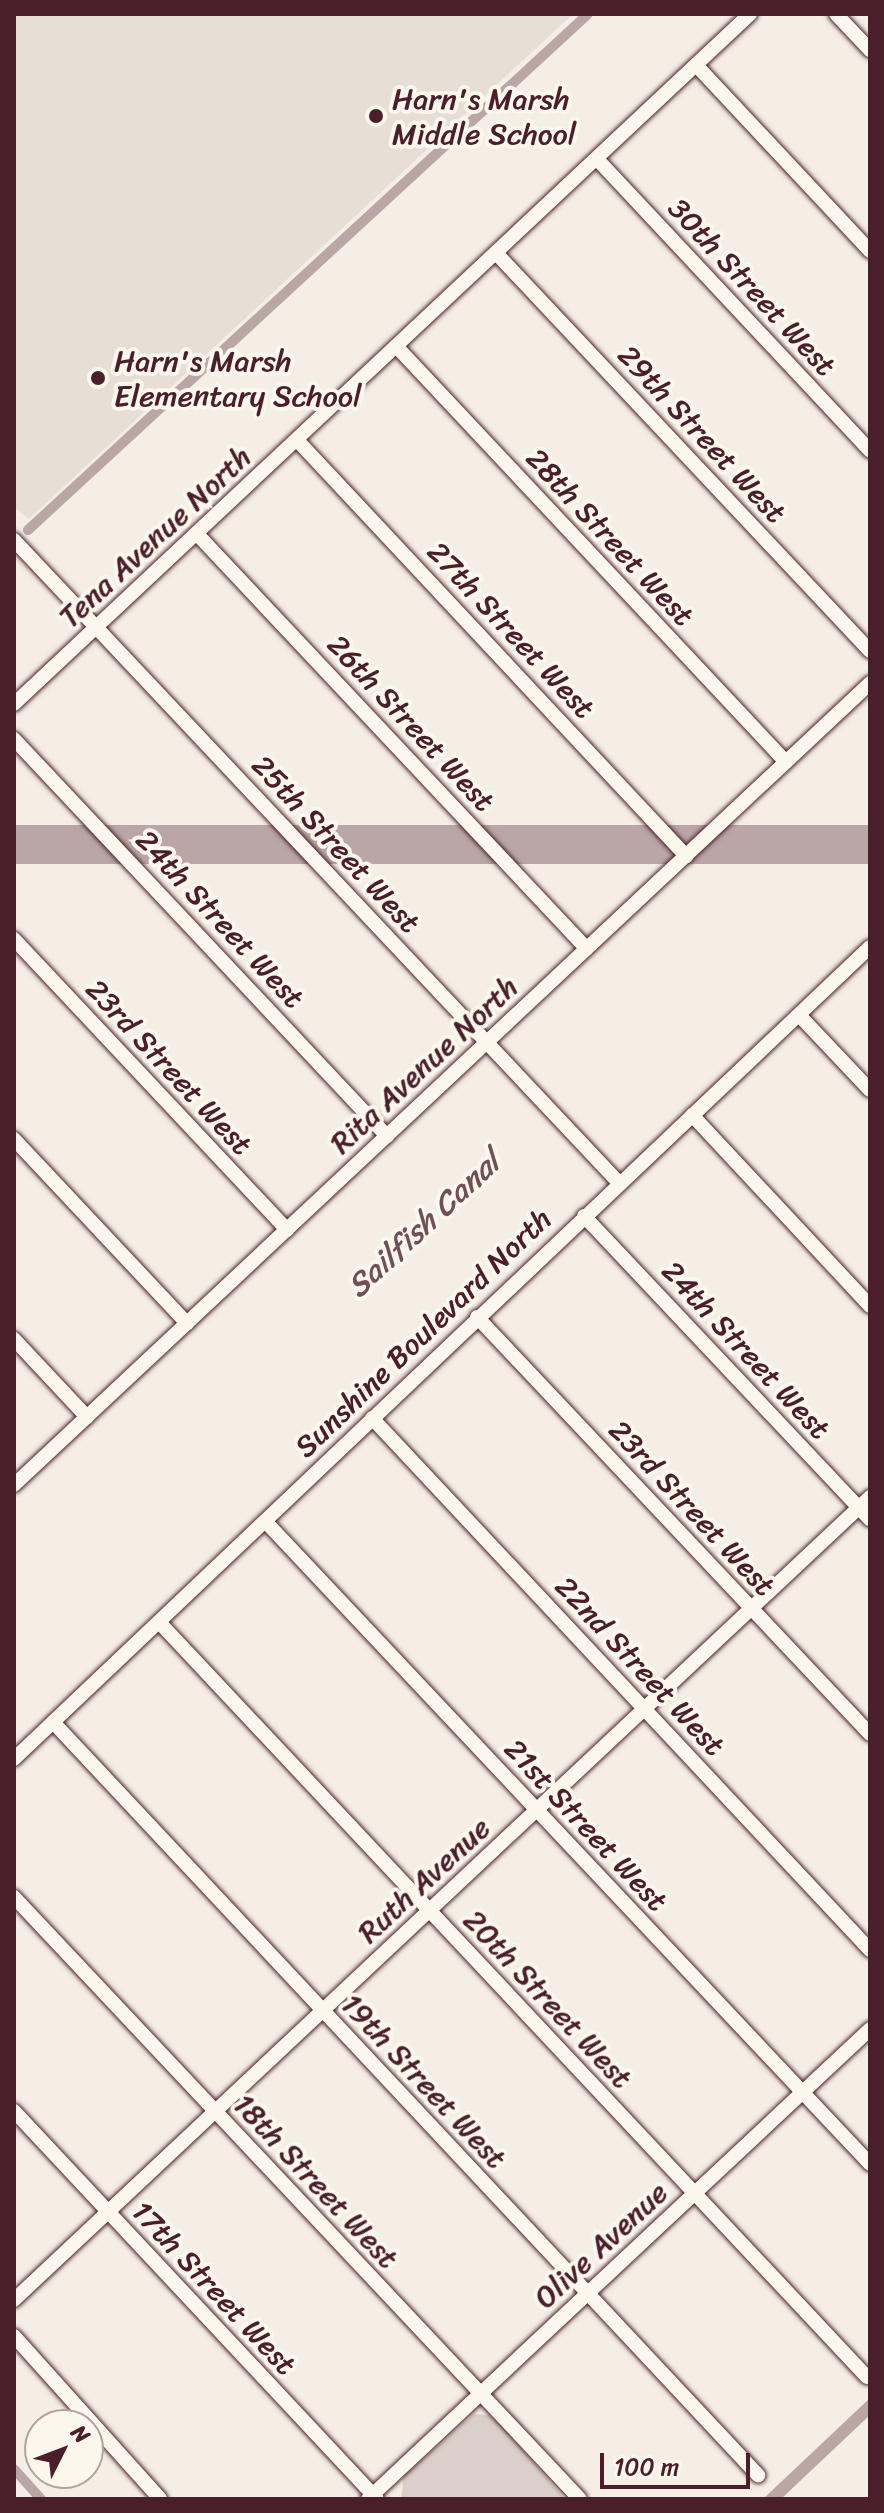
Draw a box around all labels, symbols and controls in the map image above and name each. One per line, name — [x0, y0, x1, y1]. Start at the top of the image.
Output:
place label: Harn's Marsh Middle School — [392, 81, 577, 152]
marker: Harn's Marsh Middle School — [367, 107, 385, 125]
street label: 30th Street West — [660, 190, 844, 384]
street label: 29th Street West — [609, 337, 795, 531]
place label: Harn's Marsh Elementary School — [114, 343, 362, 414]
marker: Harn's Marsh Elementary School — [89, 369, 107, 387]
street label: Tena Avenue North — [52, 439, 258, 635]
street label: 28th Street West — [518, 440, 702, 634]
street label: 27th Street West — [419, 533, 603, 727]
street label: 26th Street West — [319, 626, 503, 820]
street label: 25th Street West — [243, 747, 429, 941]
street label: 24th Street West — [127, 821, 313, 1017]
street label: Rita Avenue North — [323, 969, 525, 1161]
street label: 23rd Street West — [77, 971, 261, 1163]
water label: Sailfish Canal — [339, 1144, 509, 1306]
street label: Sunshine Boulevard North — [287, 1201, 559, 1465]
street label: 24th Street West — [653, 1252, 839, 1448]
street label: 23rd Street West — [600, 1412, 784, 1604]
street label: 22nd Street West — [547, 1568, 733, 1764]
street label: 21st Street West — [496, 1730, 676, 1920]
street label: Ruth Avenue — [351, 1810, 497, 1950]
street label: 20th Street West — [455, 1901, 641, 2097]
street label: 19th Street West — [333, 1985, 515, 2177]
street label: 18th Street West — [225, 2085, 407, 2277]
street label: Olive Avenue — [527, 2174, 675, 2316]
street label: 17th Street West — [123, 2193, 305, 2383]
north arrow — [24, 2409, 104, 2489]
text: N — [61, 2415, 100, 2453]
scale bar — [604, 2437, 754, 2487]
text: 100 m — [614, 2446, 679, 2488]

